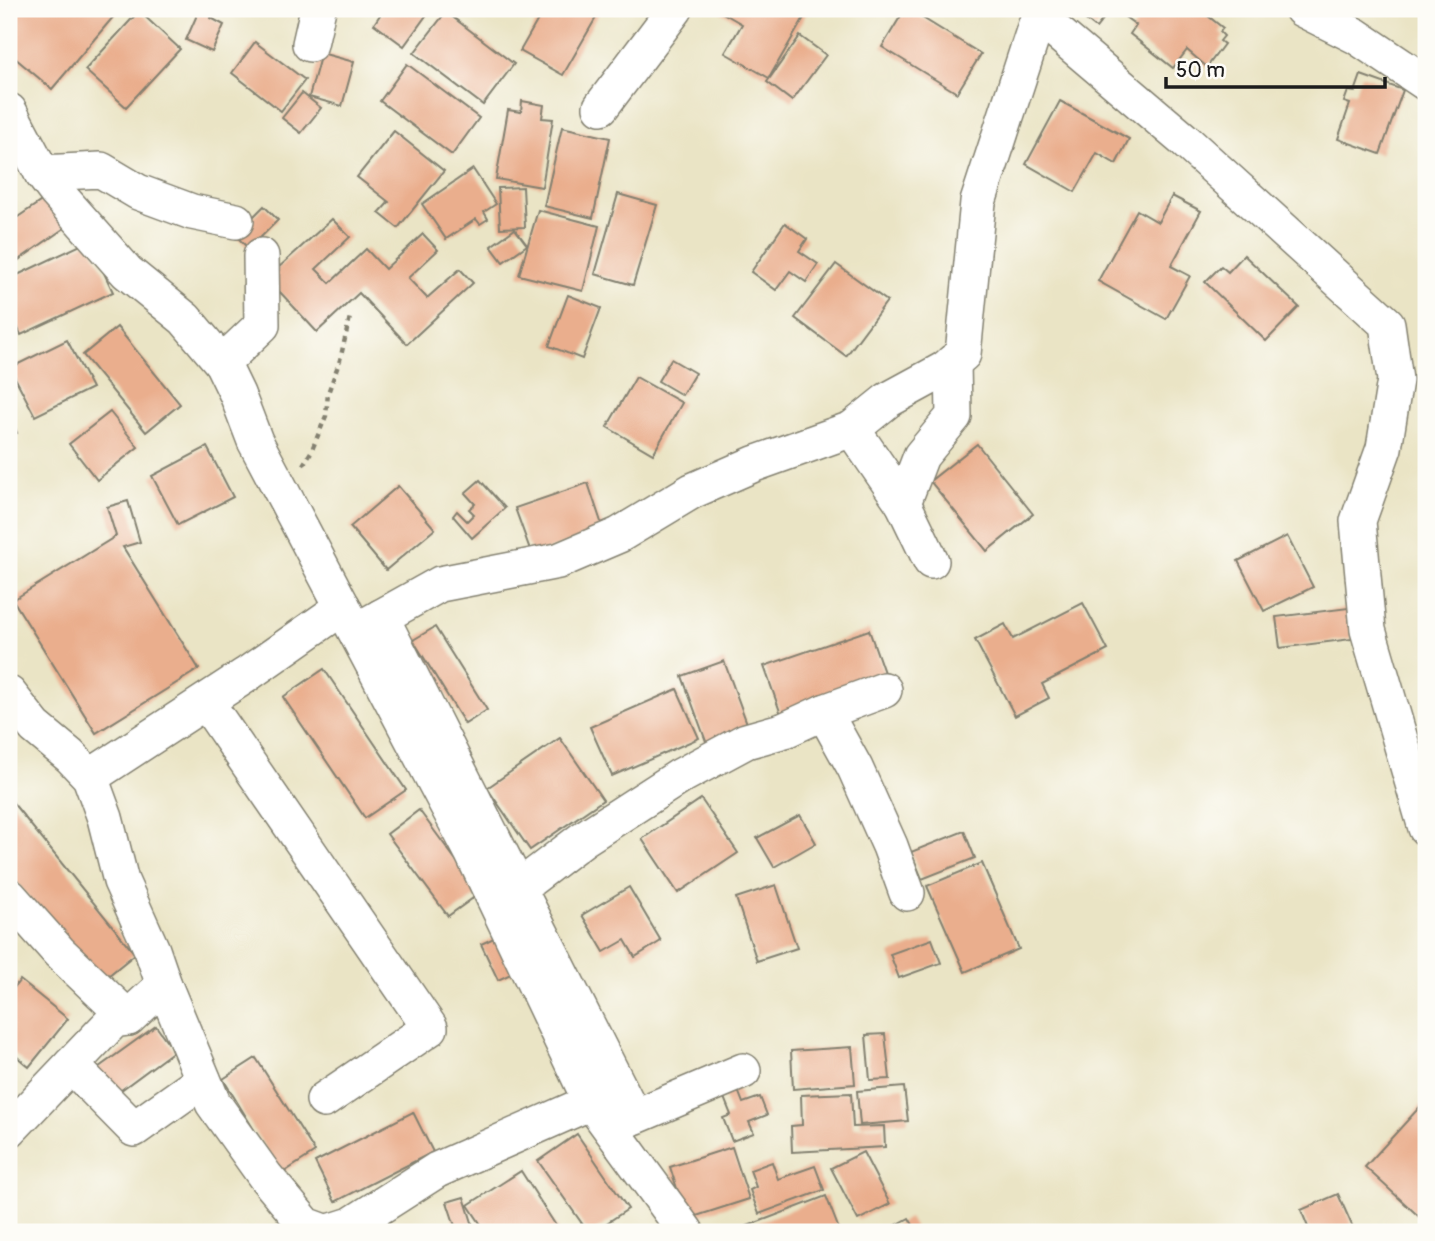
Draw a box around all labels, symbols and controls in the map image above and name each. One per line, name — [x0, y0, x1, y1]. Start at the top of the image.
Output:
scale bar — [1166, 46, 1384, 90]
text: 50 m — [1176, 57, 1225, 84]

